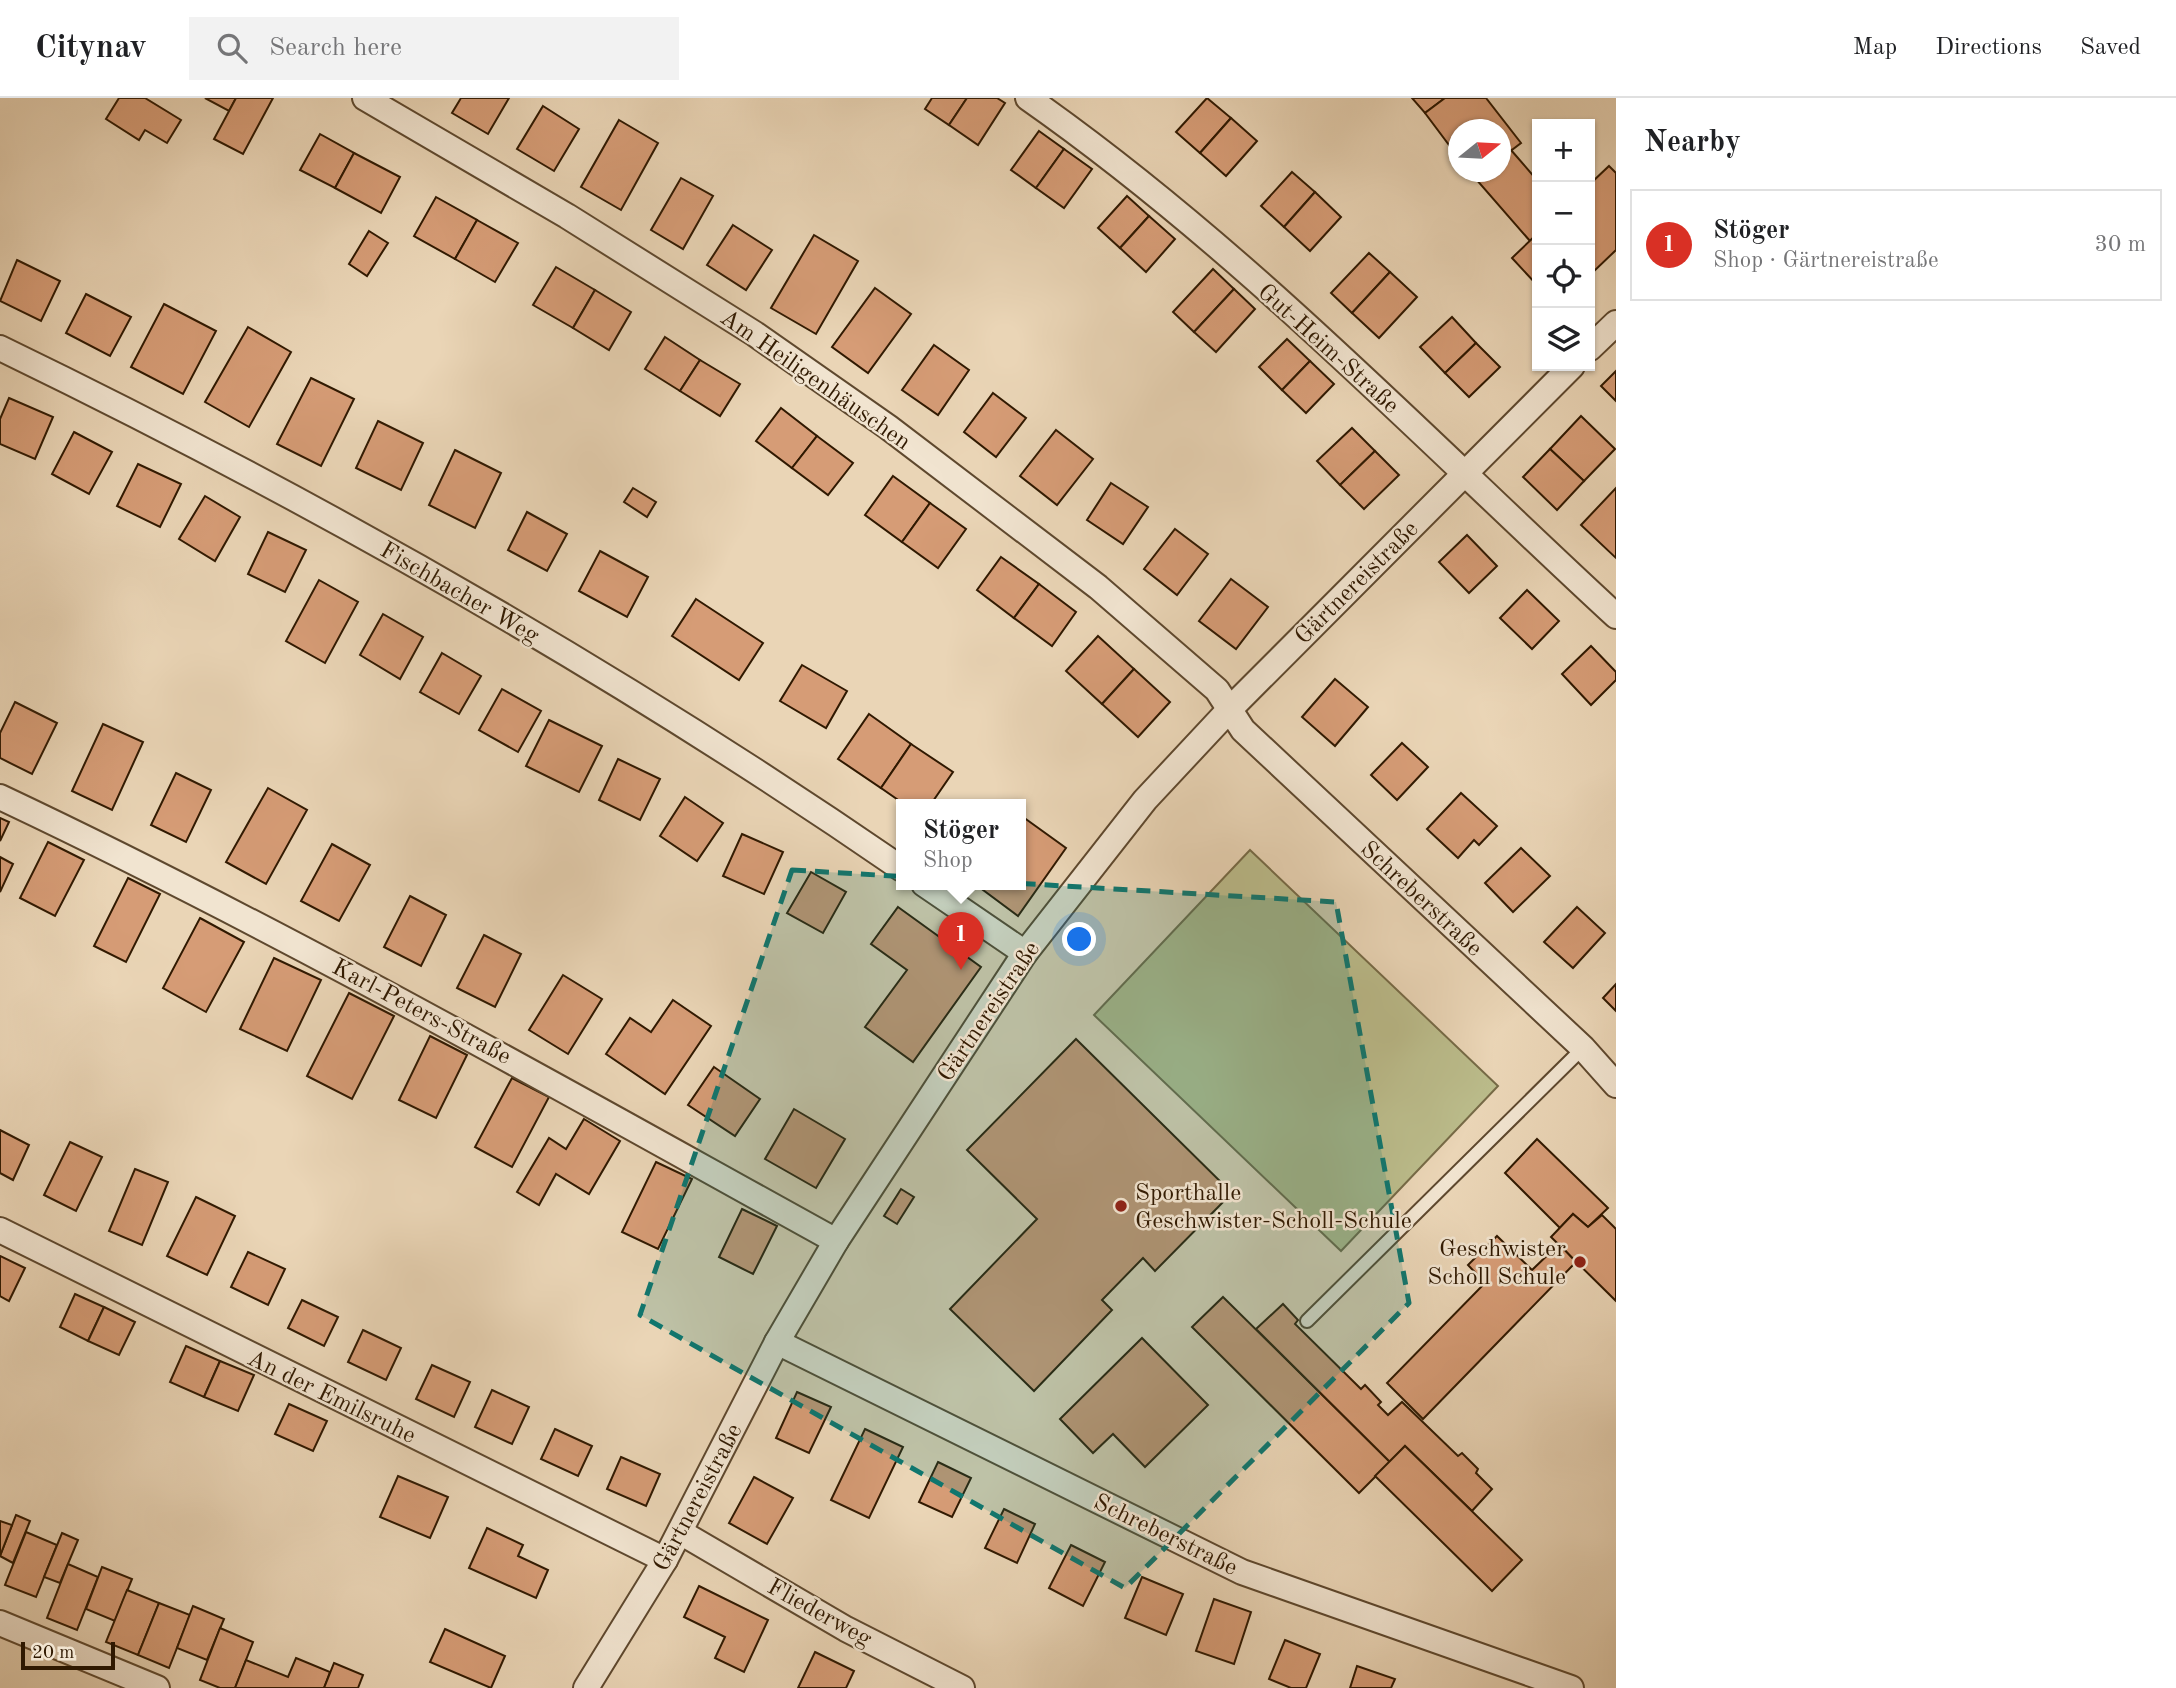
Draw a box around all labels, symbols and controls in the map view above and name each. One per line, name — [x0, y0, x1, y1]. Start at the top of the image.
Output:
search box — [189, 17, 679, 80]
icon: search — [213, 29, 251, 67]
text: Citynav — [35, 32, 147, 65]
text: Search here — [269, 35, 402, 61]
text: Map — [1853, 36, 1897, 60]
text: Directions — [1935, 36, 2042, 60]
text: Saved — [2080, 36, 2141, 60]
north arrow — [1448, 119, 1511, 182]
map controls — [1532, 119, 1595, 371]
button: + — [1532, 119, 1595, 182]
text: Nearby — [1644, 128, 1741, 158]
button: − — [1532, 182, 1595, 245]
text: Stöger — [1713, 218, 1790, 244]
text: 1 — [1662, 233, 1676, 256]
text: 30 m — [2095, 233, 2146, 256]
button: locate — [1532, 245, 1595, 308]
text: Shop · Gärtnereistraße — [1713, 249, 1939, 272]
street label: Gut-Heim-Straße — [1253, 280, 1403, 419]
street label: Am Heiligenhäuschen — [715, 306, 914, 455]
button: layers — [1532, 308, 1595, 371]
street label: Gärtnereistraße — [1291, 517, 1424, 650]
street label: Fischbacher Weg — [375, 539, 543, 649]
popup — [896, 799, 1026, 890]
text: Stöger — [923, 818, 999, 844]
street label: Schreberstraße — [1355, 837, 1486, 962]
text: Shop — [923, 849, 973, 872]
pin: 1 — [938, 912, 984, 970]
your location — [1062, 922, 1096, 956]
street label: Gärtnereistraße — [934, 938, 1045, 1086]
street label: Karl-Peters-Straße — [328, 956, 514, 1070]
place label: Sporthalle Geschwister-Scholl-Schule — [1135, 1182, 1412, 1234]
marker: Sporthalle Geschwister-Scholl-Schule — [1113, 1198, 1129, 1214]
place label: Geschwister Scholl Schule — [1427, 1238, 1566, 1290]
marker: Geschwister Scholl Schule — [1572, 1254, 1588, 1270]
street label: An der Emilsruhe — [243, 1347, 419, 1449]
street label: Gärtnereistraße — [650, 1420, 748, 1575]
street label: Schreberstraße — [1089, 1491, 1241, 1581]
street label: Fliederweg — [763, 1575, 875, 1652]
scale bar — [21, 1639, 116, 1671]
text: 20 m — [32, 1644, 74, 1663]

